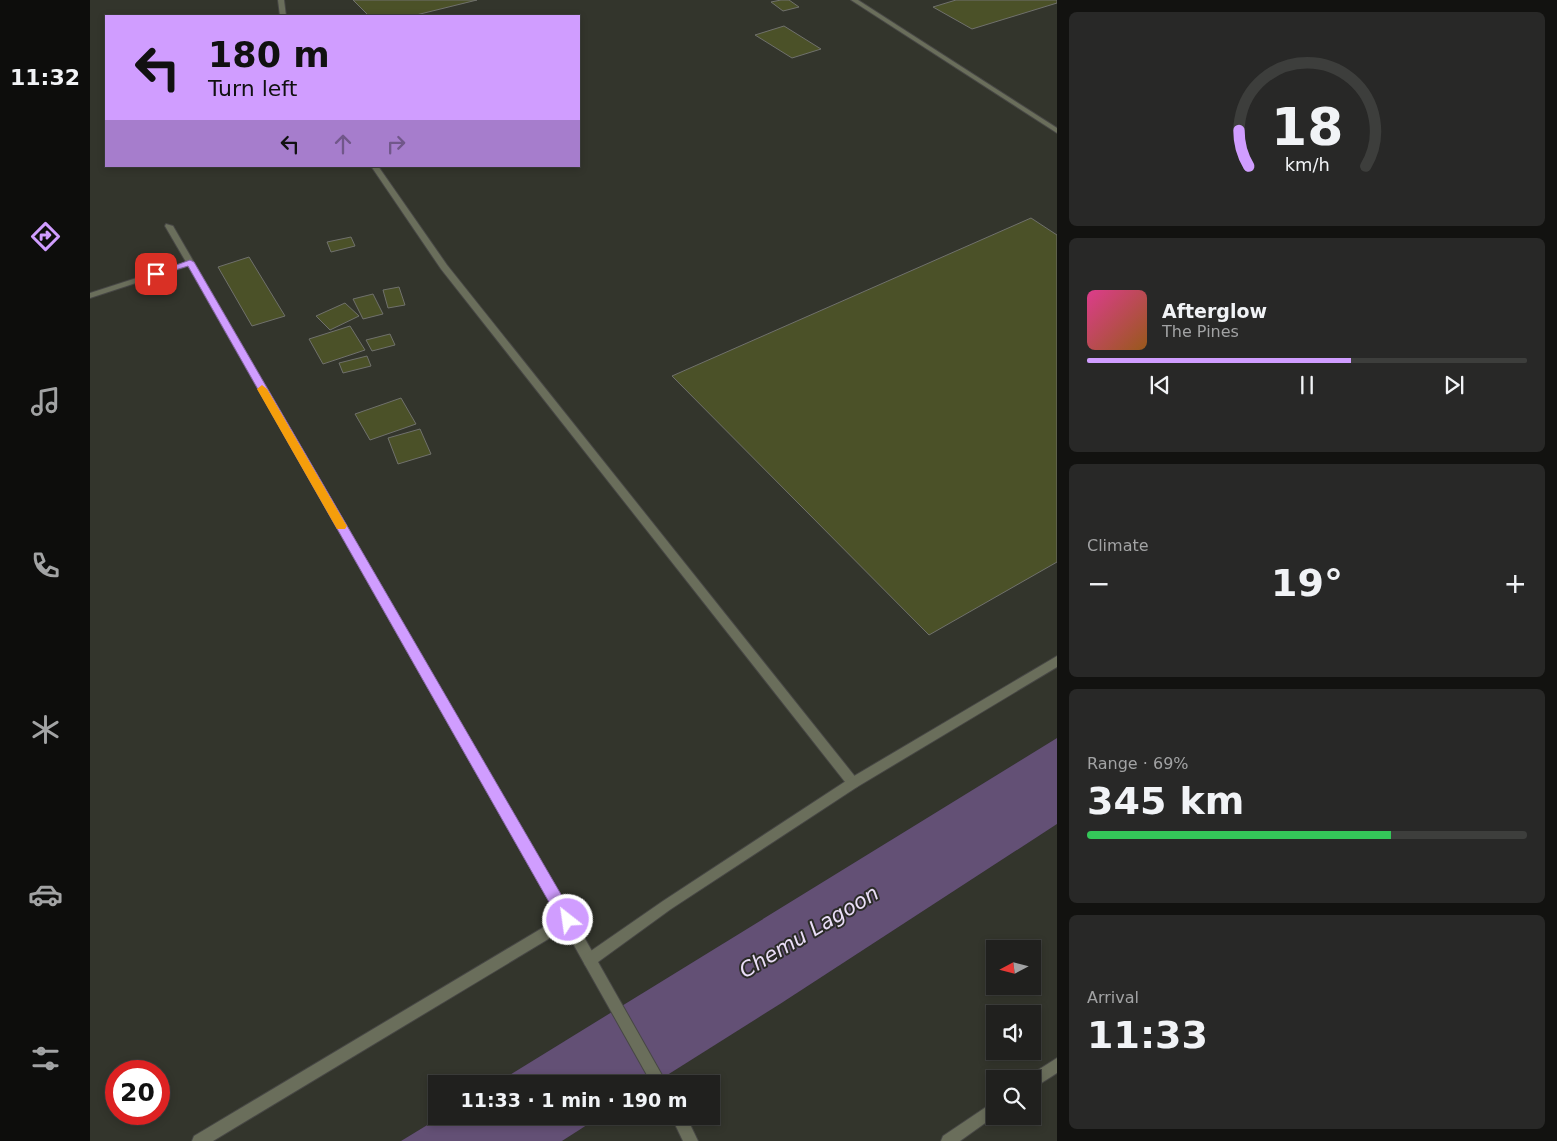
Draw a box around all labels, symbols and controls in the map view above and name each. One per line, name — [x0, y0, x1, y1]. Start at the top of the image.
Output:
icon: left — [125, 35, 190, 100]
text: 180 m — [208, 35, 330, 75]
text: 11:32 — [10, 65, 80, 90]
text: Turn left — [208, 76, 297, 101]
text: 18 — [1271, 97, 1343, 157]
icon: left — [276, 130, 304, 158]
icon: ahead — [329, 130, 357, 158]
icon: right — [382, 130, 410, 158]
text: km/h — [1284, 154, 1330, 175]
icon: directions — [28, 219, 63, 254]
pin — [135, 253, 177, 295]
icon: arrive — [142, 260, 170, 288]
text: Afterglow — [1162, 300, 1267, 322]
text: The Pines — [1162, 322, 1239, 341]
icon: previous — [1146, 371, 1174, 399]
icon: pause — [1293, 371, 1321, 399]
icon: next — [1440, 371, 1468, 399]
icon: music — [28, 384, 63, 419]
text: Climate — [1087, 536, 1149, 555]
icon: phone — [28, 548, 63, 583]
text: 19° — [1271, 561, 1343, 605]
text: − — [1087, 567, 1110, 600]
text: + — [1504, 567, 1527, 600]
icon: climate — [28, 712, 63, 747]
text: Range · 69% — [1087, 754, 1189, 773]
text: 345 km — [1087, 779, 1244, 823]
icon: car — [28, 877, 63, 912]
water label: Chemu Lagoon — [735, 881, 883, 983]
position arrow — [541, 893, 593, 945]
north arrow — [986, 940, 1041, 995]
map controls — [986, 940, 1041, 1125]
text: Arrival — [1087, 988, 1139, 1007]
button: sound — [986, 1005, 1041, 1060]
text: 11:33 — [1087, 1013, 1208, 1057]
icon: filters — [28, 1041, 63, 1076]
speed limit sign: 20 — [105, 1060, 170, 1125]
button: search — [986, 1070, 1041, 1125]
text: 11:33 · 1 min · 190 m — [460, 1089, 688, 1111]

